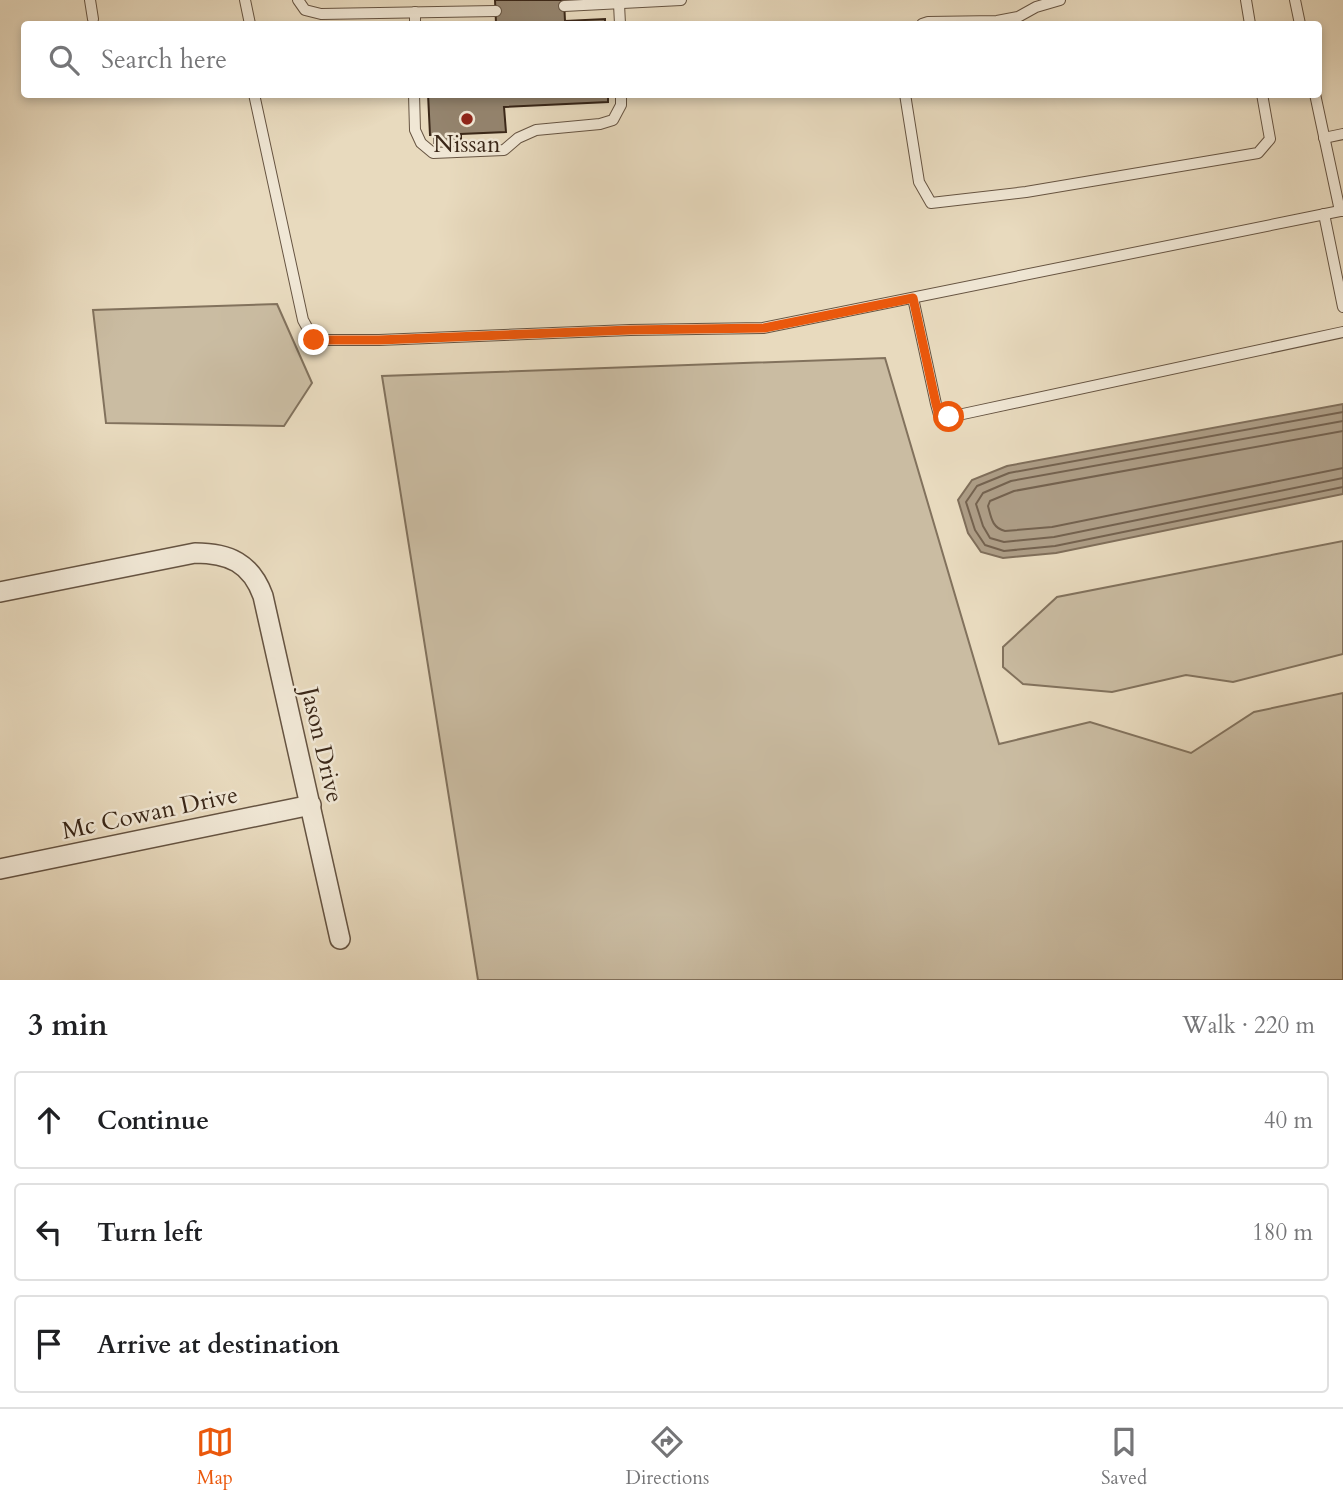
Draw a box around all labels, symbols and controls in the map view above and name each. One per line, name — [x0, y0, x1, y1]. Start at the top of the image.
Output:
search box — [21, 21, 1322, 98]
icon: search — [45, 41, 83, 79]
text: Search here — [101, 42, 227, 77]
marker: Nissan — [459, 111, 475, 127]
place label: Nissan — [433, 128, 501, 161]
route end — [298, 324, 329, 355]
route start — [933, 401, 964, 432]
street label: Jason Drive — [292, 681, 351, 806]
street label: Mc Cowan Drive — [59, 778, 241, 848]
text: 3 min — [28, 1005, 108, 1046]
text: Walk · 220 m — [1182, 1010, 1315, 1041]
icon: ahead — [30, 1101, 68, 1139]
text: Continue — [97, 1103, 209, 1138]
text: 40 m — [1264, 1105, 1313, 1136]
icon: left — [30, 1213, 68, 1251]
text: Turn left — [97, 1215, 202, 1250]
text: 180 m — [1252, 1217, 1313, 1248]
icon: arrive — [30, 1325, 68, 1363]
text: Arrive at destination — [97, 1327, 340, 1362]
tab: Map — [196, 1423, 234, 1491]
tab: Directions — [626, 1423, 709, 1491]
tab: Saved — [1101, 1423, 1147, 1491]

